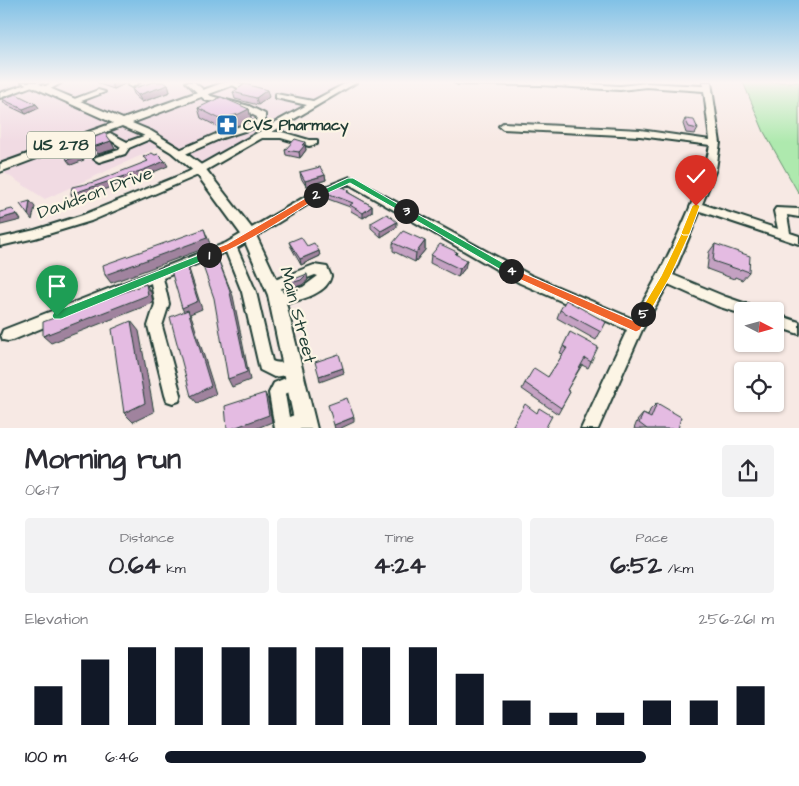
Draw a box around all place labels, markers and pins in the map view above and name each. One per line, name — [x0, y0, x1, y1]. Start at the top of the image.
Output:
pharmacy icon: CVS Pharmacy — [215, 113, 239, 137]
place label: CVS Pharmacy — [243, 115, 349, 137]
pin — [675, 155, 717, 206]
pin: 2 — [304, 182, 328, 208]
pin: 3 — [394, 198, 418, 224]
pin: 1 — [196, 242, 222, 268]
pin: 4 — [498, 258, 524, 284]
pin — [36, 265, 78, 316]
pin: 5 — [630, 302, 656, 326]

